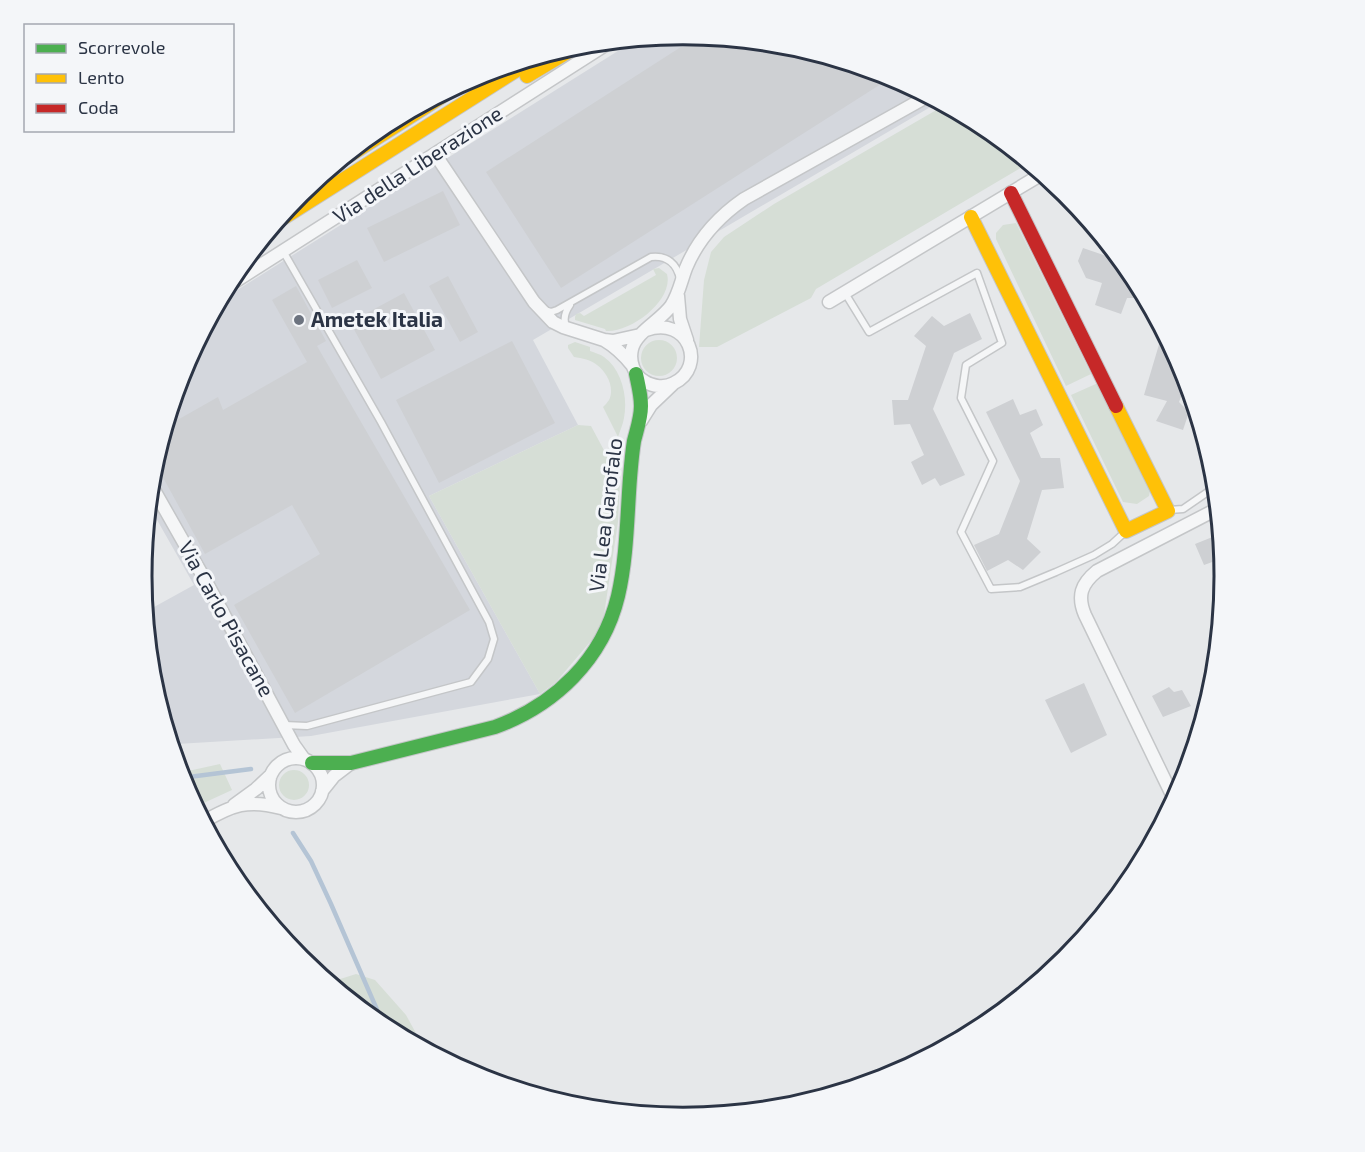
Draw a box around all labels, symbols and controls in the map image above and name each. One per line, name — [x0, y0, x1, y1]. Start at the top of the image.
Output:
legend — [24, 24, 234, 132]
text: Scorrevole — [78, 36, 165, 58]
text: Lento — [78, 66, 124, 88]
text: Coda — [78, 96, 119, 118]
street label: Via della Liberazione — [328, 100, 506, 228]
place label: Ametek Italia — [311, 306, 443, 331]
marker: Ametek Italia — [292, 313, 306, 327]
street label: Via Lea Garofalo — [583, 436, 626, 593]
street label: Via Carlo Pisacane — [174, 536, 280, 700]

